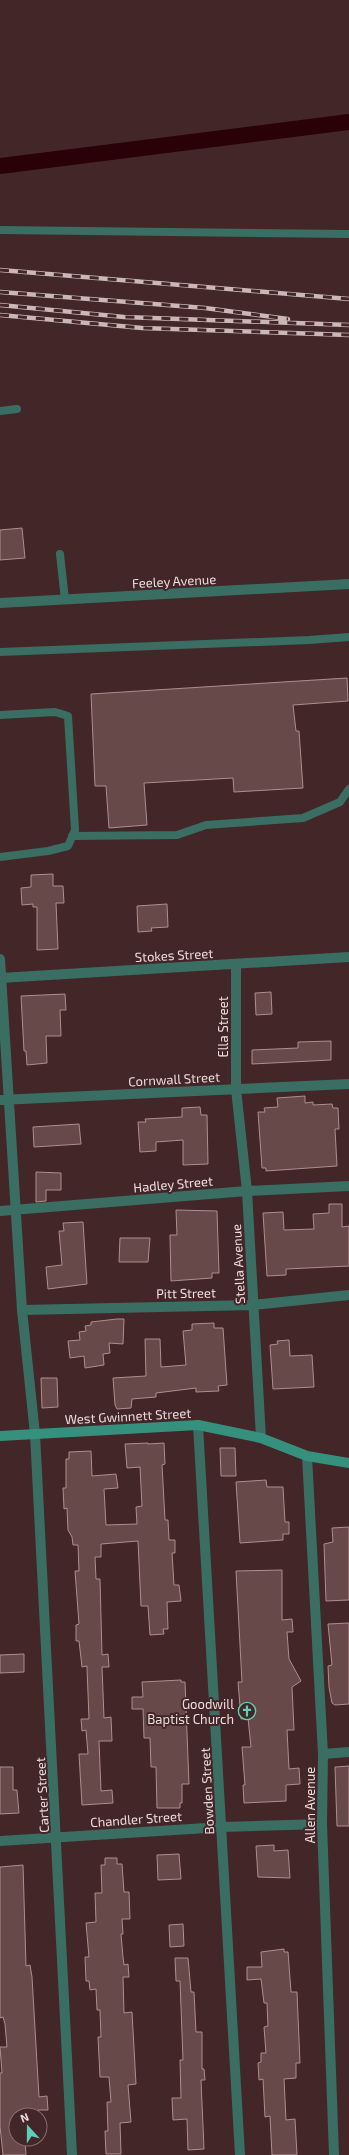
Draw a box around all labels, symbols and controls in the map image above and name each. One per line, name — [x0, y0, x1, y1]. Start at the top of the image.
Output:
street label: Feeley Avenue — [131, 571, 217, 591]
street label: Stokes Street — [134, 945, 214, 965]
street label: Ella Street — [215, 996, 231, 1058]
street label: Cornwall Street — [128, 1069, 220, 1089]
street label: Hadley Street — [133, 1173, 213, 1195]
street label: Stella Avenue — [228, 1224, 248, 1304]
street label: Pitt Street — [156, 1284, 216, 1302]
street label: West Gwinnett Street — [64, 1405, 192, 1427]
place label: Goodwill Baptist Church — [147, 1696, 234, 1727]
church icon: Goodwill Baptist Church — [237, 1701, 257, 1721]
street label: Bowden Street — [197, 1747, 217, 1835]
street label: Carter Street — [32, 1757, 52, 1833]
street label: Allen Avenue — [302, 1767, 318, 1843]
street label: Chandler Street — [90, 1808, 182, 1830]
north arrow — [8, 2107, 48, 2147]
text: N — [18, 2110, 30, 2125]

